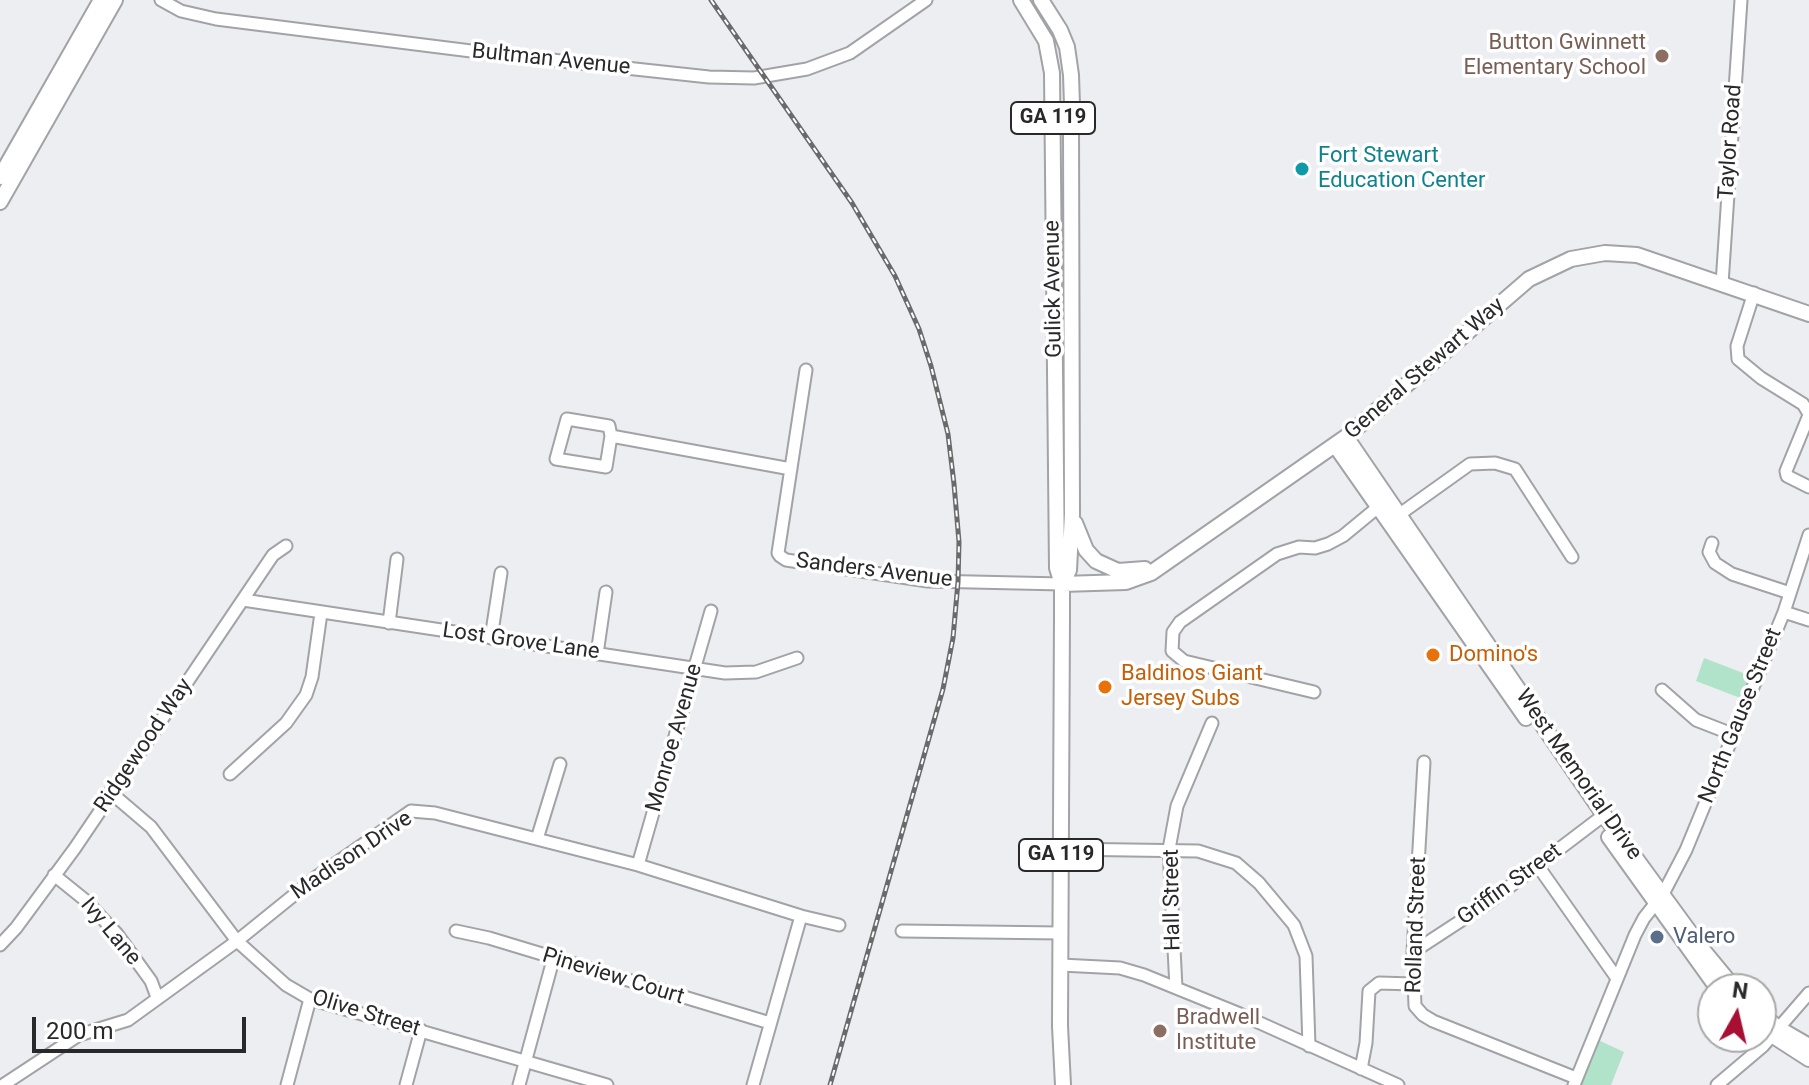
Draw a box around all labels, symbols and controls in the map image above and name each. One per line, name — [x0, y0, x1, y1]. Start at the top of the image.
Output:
place label: Button Gwinnett Elementary School — [1464, 30, 1646, 82]
street label: Bultman Avenue — [470, 39, 632, 81]
marker: Button Gwinnett Elementary School — [1653, 47, 1671, 65]
street label: Taylor Road — [1714, 84, 1748, 200]
road number: GA 119 — [1011, 102, 1095, 134]
place label: Fort Stewart Education Center — [1318, 143, 1485, 194]
marker: Fort Stewart Education Center — [1293, 160, 1311, 178]
street label: Gulick Avenue — [1040, 220, 1068, 358]
street label: General Stewart Way — [1340, 293, 1510, 445]
street label: Sanders Avenue — [794, 548, 954, 594]
street label: Lost Grove Lane — [441, 618, 601, 666]
street label: North Gause Street — [1694, 625, 1788, 807]
place label: Domino's — [1449, 642, 1538, 668]
marker: Domino's — [1424, 646, 1442, 664]
street label: Monroe Avenue — [641, 661, 709, 815]
place label: Baldinos Giant Jersey Subs — [1121, 661, 1263, 712]
street label: Ridgewood Way — [89, 674, 199, 818]
marker: Baldinos Giant Jersey Subs — [1096, 678, 1114, 696]
street label: West Memorial Drive — [1509, 684, 1647, 866]
street label: Madison Drive — [287, 806, 417, 906]
street label: Griffin Street — [1453, 838, 1567, 932]
road number: GA 119 — [1019, 839, 1103, 871]
street label: Hall Street — [1159, 849, 1187, 951]
street label: Rolland Street — [1401, 856, 1433, 994]
street label: Ivy Lane — [74, 893, 146, 971]
place label: Valero — [1673, 924, 1735, 950]
marker: Valero — [1648, 928, 1666, 946]
street label: Pineview Court — [539, 943, 687, 1011]
north arrow — [1697, 973, 1777, 1053]
text: N — [1731, 977, 1750, 1004]
street label: Olive Street — [309, 985, 423, 1043]
scale bar — [36, 1001, 250, 1051]
place label: Bradwell Institute — [1176, 1005, 1260, 1056]
text: 200 m — [46, 1017, 113, 1045]
marker: Bradwell Institute — [1151, 1022, 1169, 1040]

